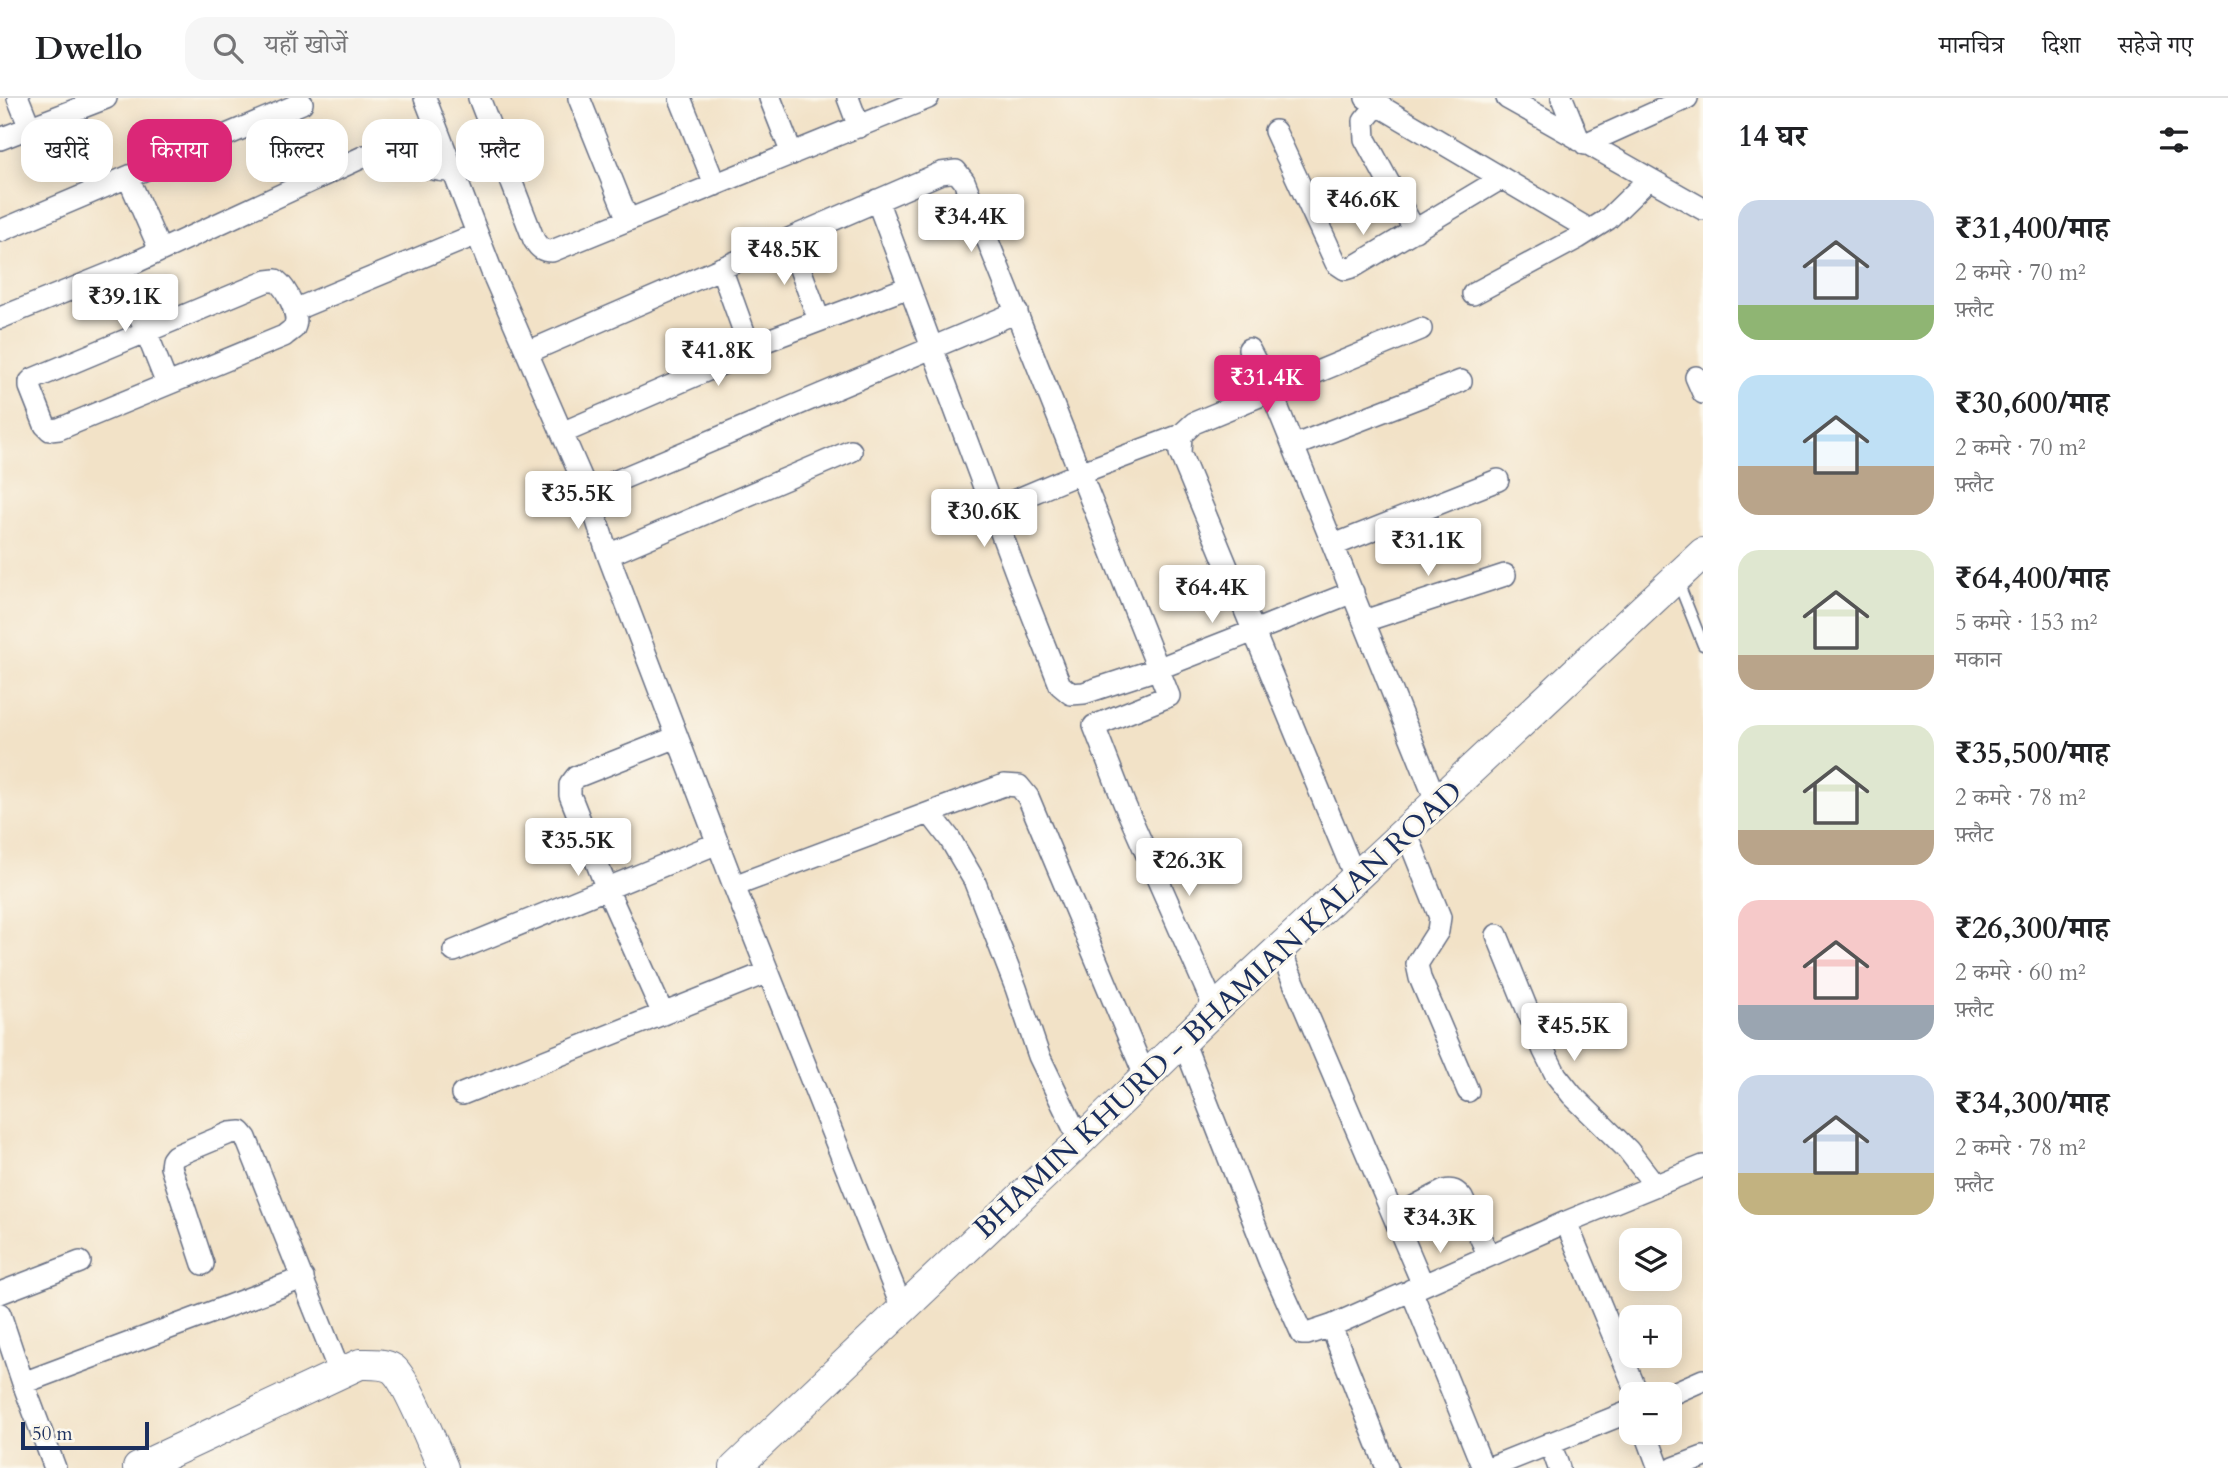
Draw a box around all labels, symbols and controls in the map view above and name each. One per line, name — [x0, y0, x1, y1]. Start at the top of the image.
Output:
search box — [185, 17, 675, 80]
text: Dwello — [35, 26, 143, 71]
text: यहाँ खोजें — [265, 27, 348, 62]
icon: search — [209, 29, 247, 67]
text: मानचित्र — [1939, 29, 2004, 62]
text: दिशा — [2042, 29, 2080, 62]
text: सहेजे गए — [2118, 29, 2193, 62]
text: 14 घर — [1738, 116, 1807, 157]
chip: खरीदें — [21, 119, 113, 182]
chip: किराया — [127, 119, 232, 182]
chip: फ़िल्टर — [246, 119, 348, 182]
chip: नया — [362, 119, 442, 182]
chip: फ़्लैट — [456, 119, 544, 182]
icon: filters — [2155, 121, 2193, 159]
pin: ₹46.6K — [1306, 178, 1420, 237]
text: ₹46.6K — [1326, 184, 1400, 215]
pin: ₹34.4K — [914, 194, 1028, 254]
text: ₹34.4K — [934, 201, 1008, 232]
text: ₹31,400/माह — [1955, 208, 2109, 249]
pin: ₹48.5K — [727, 228, 841, 287]
icon: home — [1794, 228, 1878, 312]
text: ₹48.5K — [747, 234, 821, 265]
text: 2 कमरे · 70 m² — [1955, 257, 2086, 288]
pin: ₹39.1K — [68, 274, 182, 334]
text: ₹39.1K — [88, 281, 162, 312]
text: फ़्लैट — [1955, 294, 1993, 325]
pin: ₹41.8K — [661, 328, 775, 388]
text: ₹41.8K — [681, 335, 755, 366]
pin: ₹31.4K — [1210, 356, 1324, 415]
text: ₹31.4K — [1230, 362, 1304, 393]
text: ₹30,600/माह — [1955, 383, 2109, 424]
icon: home — [1794, 403, 1878, 487]
text: 2 कमरे · 70 m² — [1955, 432, 2086, 463]
text: फ़्लैट — [1955, 469, 1993, 500]
pin: ₹35.5K — [521, 472, 635, 531]
text: ₹35.5K — [541, 478, 615, 509]
pin: ₹30.6K — [927, 490, 1041, 549]
text: ₹30.6K — [947, 496, 1021, 527]
pin: ₹31.1K — [1371, 518, 1485, 578]
text: ₹31.1K — [1391, 525, 1465, 556]
text: ₹64,400/माह — [1955, 558, 2109, 599]
pin: ₹64.4K — [1155, 566, 1269, 625]
text: ₹64.4K — [1175, 572, 1249, 603]
icon: home — [1794, 578, 1878, 662]
text: 5 कमरे · 153 m² — [1955, 607, 2098, 638]
text: मकान — [1955, 644, 2002, 675]
text: ₹35,500/माह — [1955, 733, 2109, 774]
icon: home — [1794, 753, 1878, 837]
street label: BHAMIN KHURD - BHAMIAN KALAN ROAD — [964, 772, 1472, 1248]
text: 2 कमरे · 78 m² — [1955, 782, 2086, 813]
pin: ₹35.5K — [521, 818, 635, 878]
text: फ़्लैट — [1955, 819, 1993, 850]
text: ₹35.5K — [541, 825, 615, 856]
pin: ₹26.3K — [1132, 838, 1246, 898]
text: ₹26.3K — [1152, 845, 1226, 876]
text: ₹26,300/माह — [1955, 908, 2109, 949]
icon: home — [1794, 928, 1878, 1012]
text: 2 कमरे · 60 m² — [1955, 957, 2086, 988]
text: फ़्लैट — [1955, 994, 1993, 1025]
pin: ₹45.5K — [1517, 1004, 1631, 1063]
text: ₹45.5K — [1537, 1010, 1611, 1041]
text: ₹34,300/माह — [1955, 1083, 2109, 1124]
icon: home — [1794, 1103, 1878, 1187]
text: 2 कमरे · 78 m² — [1955, 1132, 2086, 1163]
text: फ़्लैट — [1955, 1169, 1993, 1200]
pin: ₹34.3K — [1383, 1196, 1497, 1255]
text: ₹34.3K — [1403, 1202, 1477, 1233]
map controls — [1619, 1228, 1682, 1445]
button: layers — [1619, 1228, 1682, 1291]
button: + — [1619, 1305, 1682, 1368]
button: − — [1619, 1382, 1682, 1445]
scale bar — [21, 1419, 149, 1451]
text: 50 m — [32, 1421, 73, 1447]

